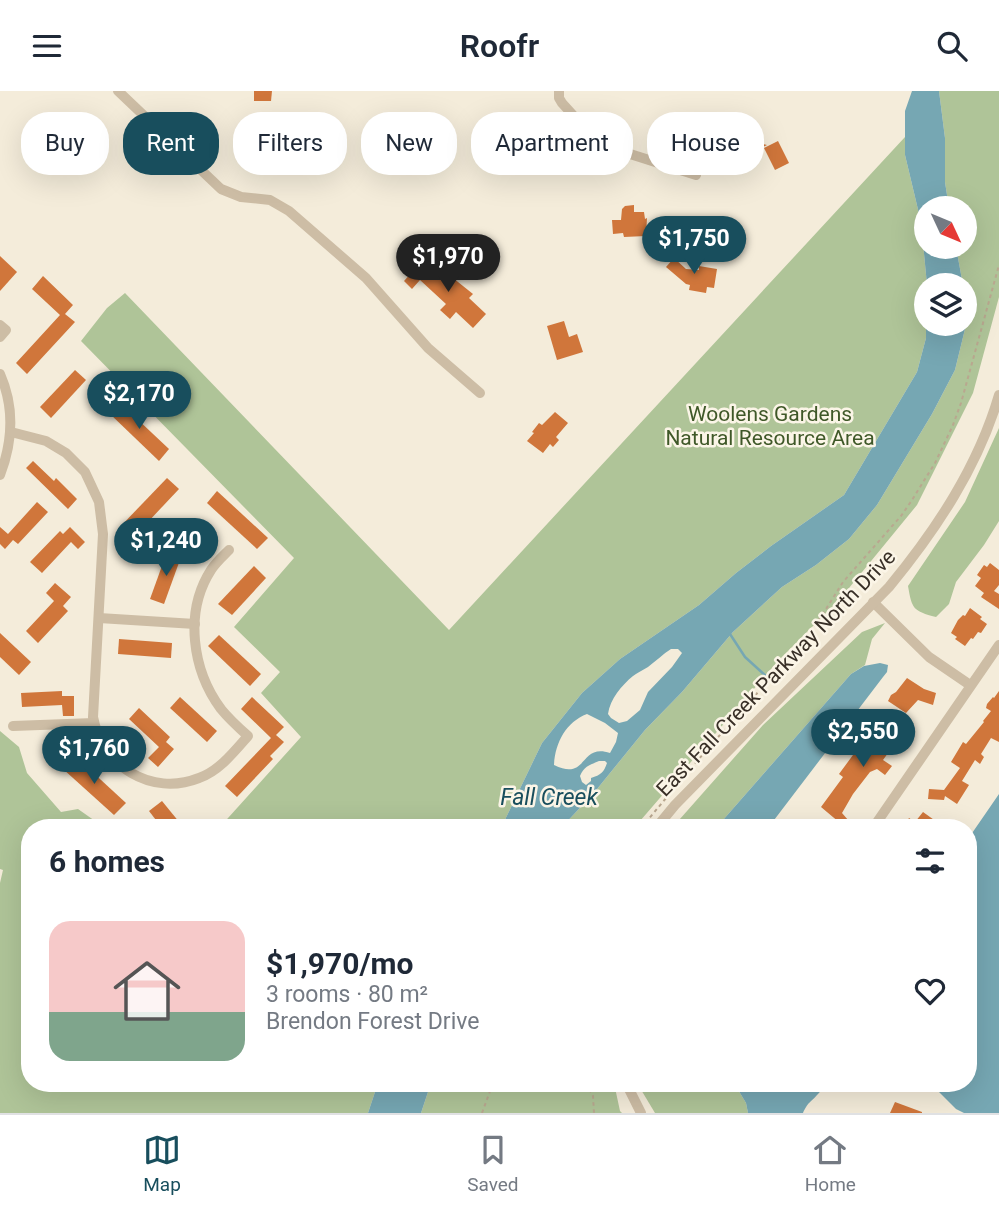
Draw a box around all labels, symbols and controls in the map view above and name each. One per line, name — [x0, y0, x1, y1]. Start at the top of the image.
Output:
icon: menu — [28, 27, 66, 65]
text: Roofr — [460, 27, 539, 65]
icon: search — [933, 27, 971, 65]
chip: Buy — [21, 112, 109, 175]
chip: Rent — [123, 112, 219, 175]
chip: Filters — [233, 112, 347, 175]
chip: New — [361, 112, 457, 175]
chip: Apartment — [471, 112, 633, 175]
chip: House — [647, 112, 764, 175]
north arrow — [914, 196, 976, 259]
map controls — [914, 196, 977, 336]
pin: $1,750 — [637, 216, 751, 276]
text: $1,750 — [658, 225, 730, 252]
pin: $1,970 — [391, 235, 505, 294]
text: $1,970 — [412, 243, 484, 270]
button: layers — [914, 273, 977, 336]
pin: $2,170 — [82, 371, 196, 431]
text: $2,170 — [103, 380, 175, 407]
park label: Woolens Gardens Natural Resource Area — [665, 402, 875, 450]
pin: $1,240 — [109, 519, 223, 578]
text: $1,240 — [130, 527, 202, 554]
street label: East Fall Creek Parkway North Drive — [652, 545, 900, 801]
pin: $2,550 — [806, 709, 920, 769]
text: $2,550 — [827, 718, 899, 745]
pin: $1,760 — [37, 727, 151, 786]
text: $1,760 — [58, 735, 130, 762]
water label: Fall Creek — [500, 784, 598, 811]
icon: filters — [911, 842, 949, 880]
text: 6 homes — [49, 844, 165, 879]
text: $1,970/mo — [266, 946, 414, 981]
icon: home — [105, 949, 189, 1033]
icon: heart — [911, 972, 949, 1010]
text: 3 rooms · 80 m² — [266, 981, 428, 1008]
text: Brendon Forest Drive — [266, 1008, 479, 1035]
tab: Map — [143, 1131, 181, 1196]
tab: Saved — [467, 1131, 519, 1196]
tab: Home — [805, 1131, 856, 1196]

